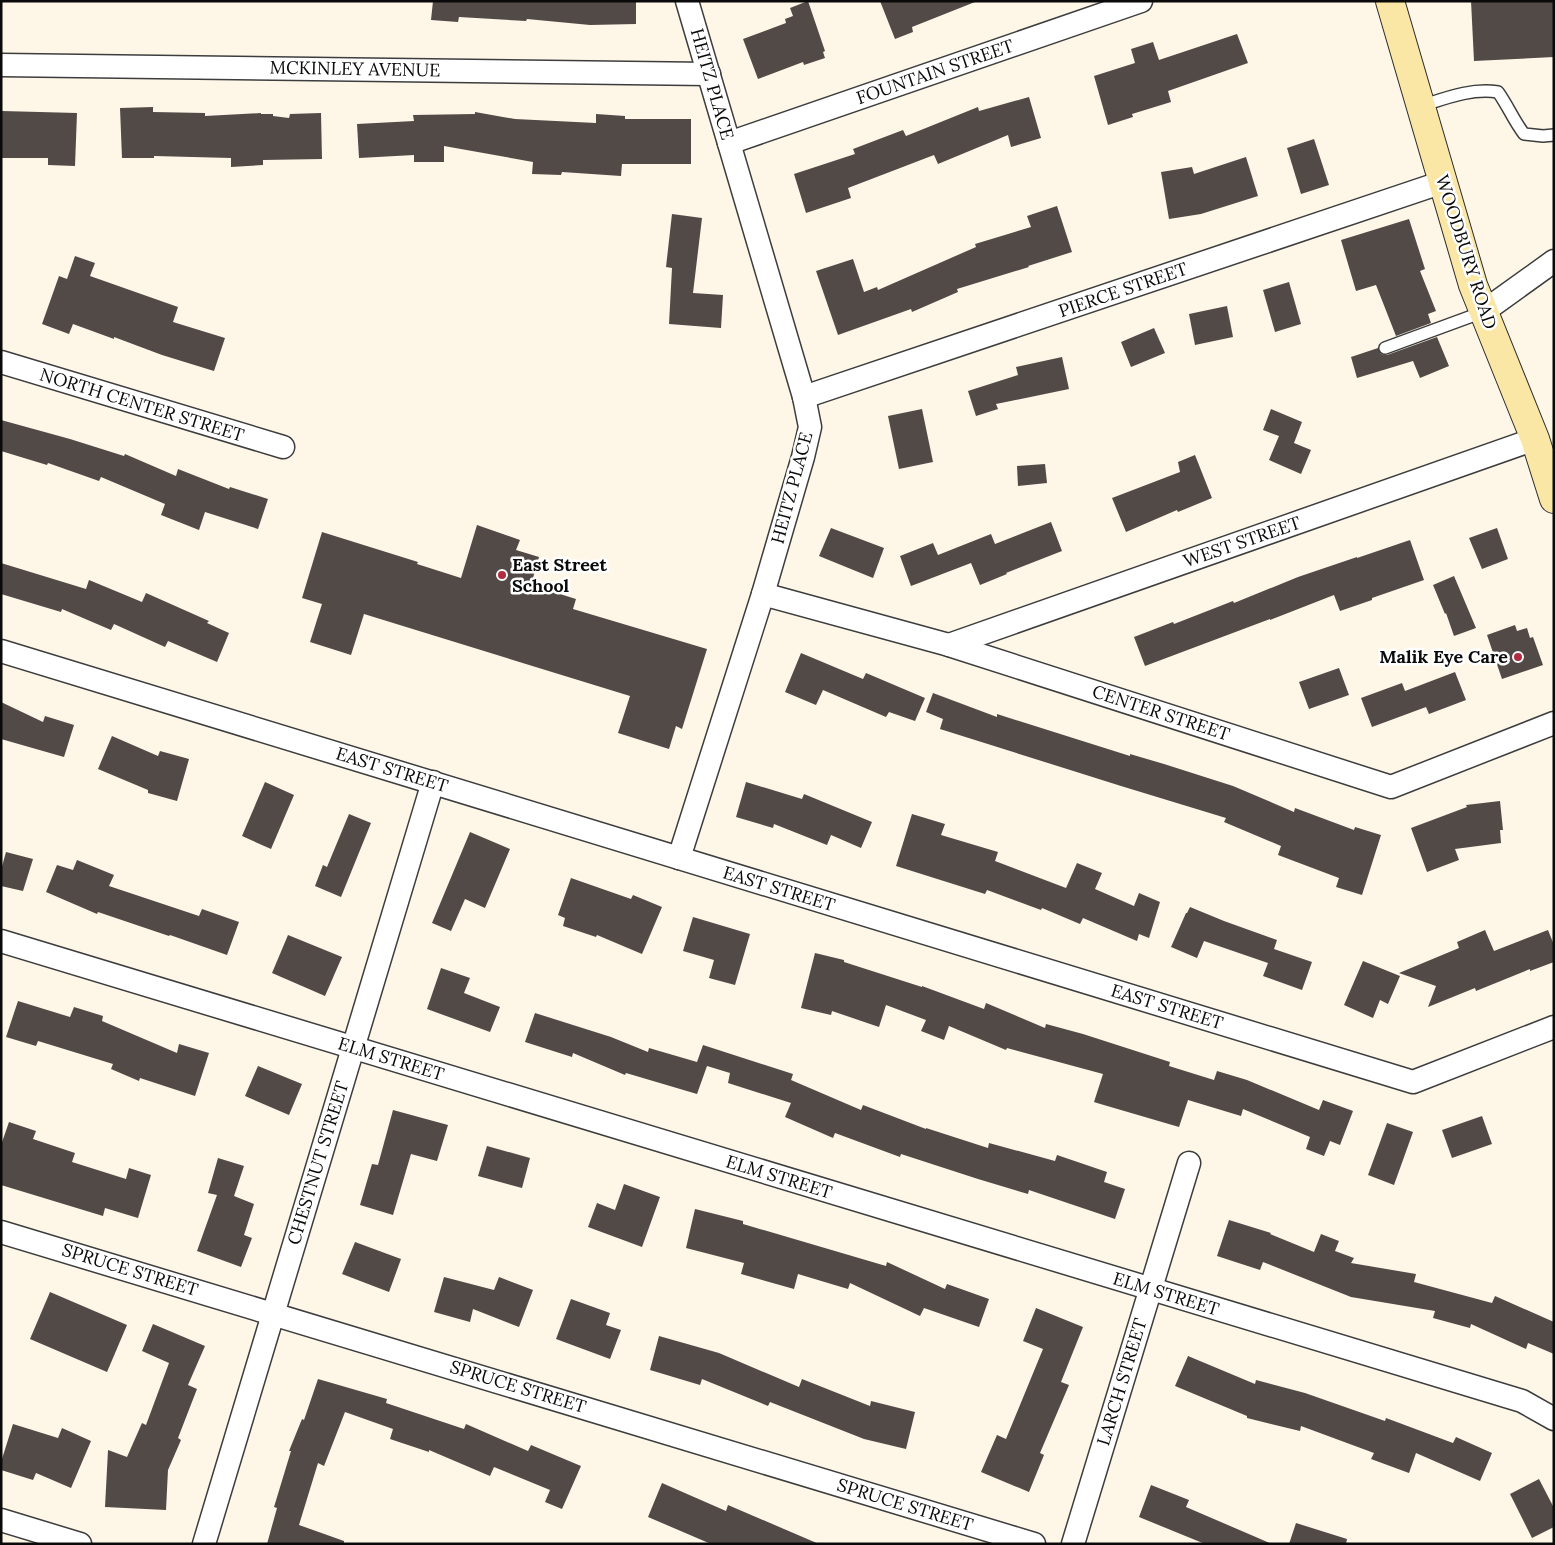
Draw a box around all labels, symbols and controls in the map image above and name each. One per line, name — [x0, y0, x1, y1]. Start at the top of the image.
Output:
street label: HEITZ PLACE — [686, 25, 739, 142]
street label: FOUNTAIN STREET — [853, 34, 1017, 109]
street label: MCKINLEY AVENUE — [269, 56, 441, 81]
street label: WOODBURY ROAD — [1431, 172, 1502, 332]
street label: PIERCE STREET — [1055, 257, 1191, 322]
street label: NORTH CENTER STREET — [37, 362, 248, 447]
street label: HEITZ PLACE — [766, 429, 818, 546]
street label: WEST STREET — [1180, 511, 1304, 572]
place label: East Street School — [512, 553, 607, 597]
marker: East Street School — [496, 569, 508, 581]
place label: Malik Eye Care — [1379, 645, 1508, 668]
marker: Malik Eye Care — [1512, 651, 1524, 663]
street label: CENTER STREET — [1090, 679, 1233, 746]
street label: EAST STREET — [333, 742, 451, 798]
street label: EAST STREET — [720, 861, 838, 917]
street label: EAST STREET — [1108, 979, 1226, 1035]
street label: ELM STREET — [335, 1031, 447, 1086]
street label: CHESTNUT STREET — [282, 1078, 354, 1248]
street label: ELM STREET — [723, 1149, 835, 1204]
street label: SPRUCE STREET — [59, 1238, 201, 1301]
street label: ELM STREET — [1110, 1266, 1222, 1321]
street label: LARCH STREET — [1091, 1315, 1152, 1448]
street label: SPRUCE STREET — [447, 1355, 589, 1418]
street label: SPRUCE STREET — [834, 1473, 976, 1536]

